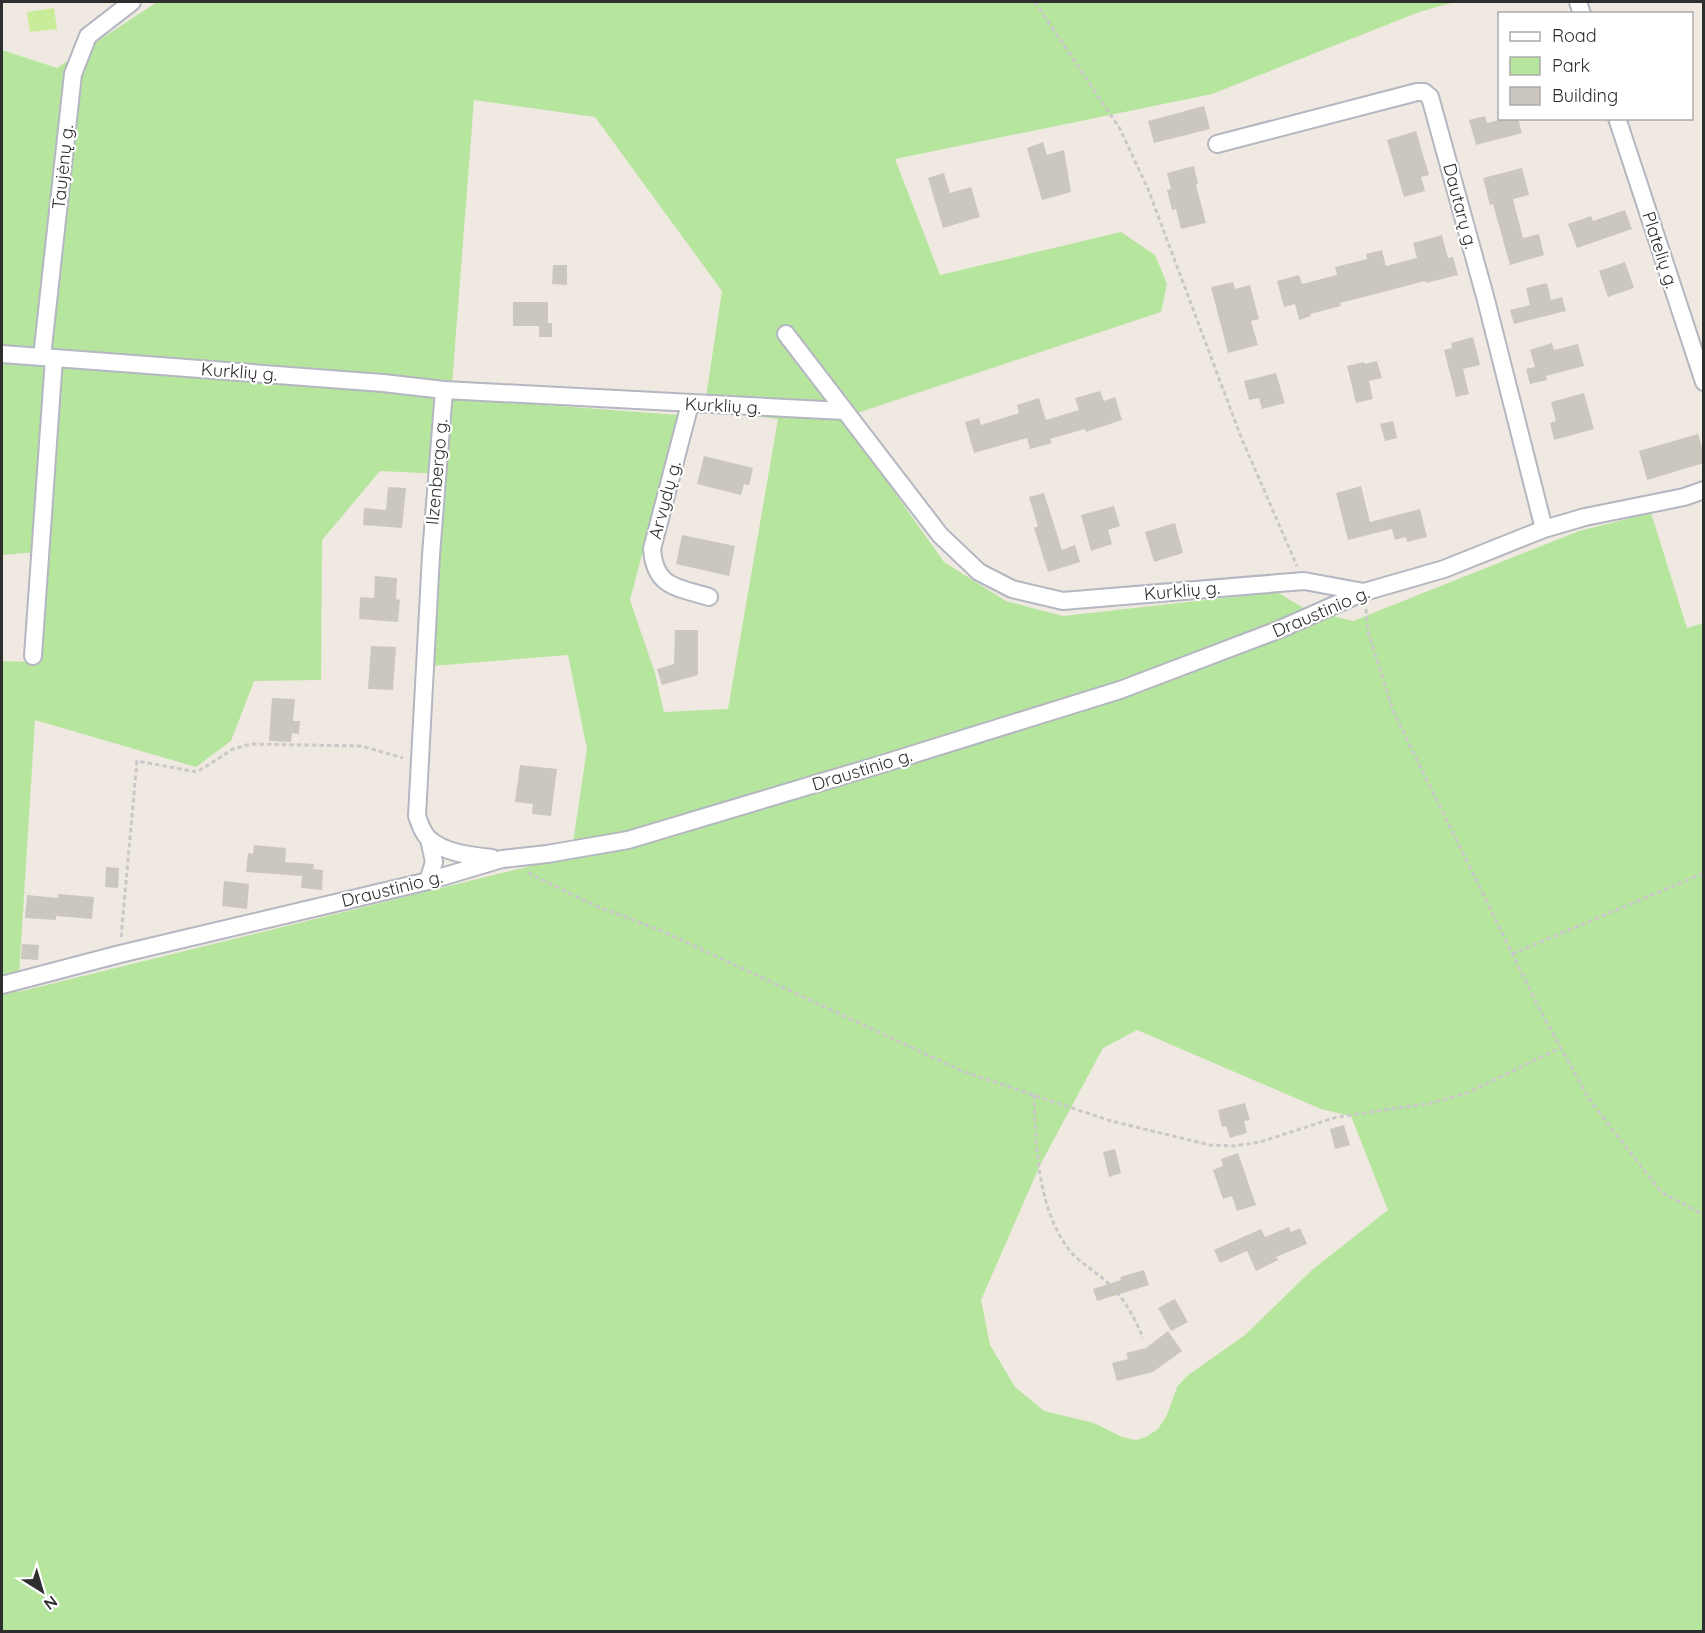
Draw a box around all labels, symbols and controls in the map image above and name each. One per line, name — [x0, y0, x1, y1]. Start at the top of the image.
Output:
legend — [1498, 12, 1693, 120]
text: Road — [1552, 24, 1597, 47]
text: Park — [1552, 54, 1590, 77]
text: Building — [1552, 84, 1618, 107]
street label: Taujėnų g. — [47, 123, 78, 210]
street label: Dautarų g. — [1438, 161, 1483, 251]
street label: Platelių g. — [1637, 208, 1684, 291]
street label: Kurklių g. — [200, 357, 278, 386]
street label: Kurklių g. — [684, 392, 762, 419]
street label: Ilzenbergo g. — [420, 418, 453, 526]
street label: Arvydų g. — [643, 458, 686, 541]
street label: Kurklių g. — [1143, 576, 1221, 605]
street label: Draustinio g. — [1269, 581, 1373, 642]
street label: Draustinio g. — [809, 743, 915, 796]
street label: Draustinio g. — [339, 865, 445, 912]
north arrow — [12, 1561, 72, 1621]
text: N — [40, 1591, 62, 1615]

